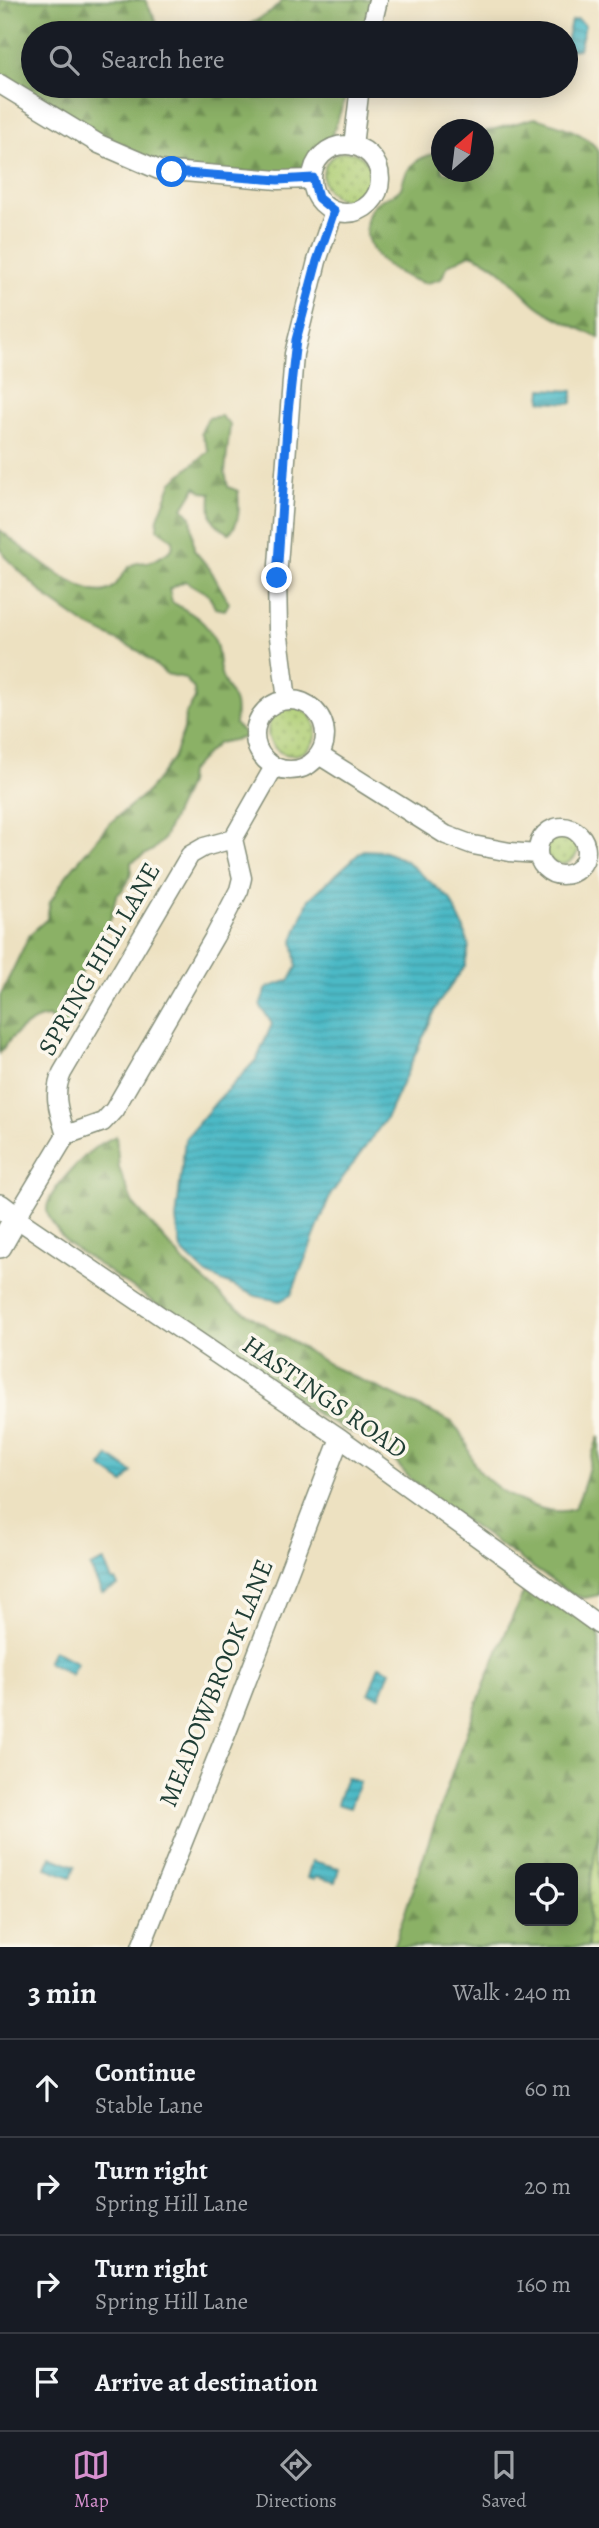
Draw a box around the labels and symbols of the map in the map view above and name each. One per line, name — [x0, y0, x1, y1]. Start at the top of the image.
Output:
north arrow — [431, 119, 494, 182]
route start — [156, 156, 187, 187]
route end — [261, 562, 292, 593]
street label: SPRING HILL LANE — [29, 856, 169, 1062]
street label: HASTINGS ROAD — [236, 1327, 414, 1467]
street label: MEADOWBROOK LANE — [150, 1554, 282, 1812]

